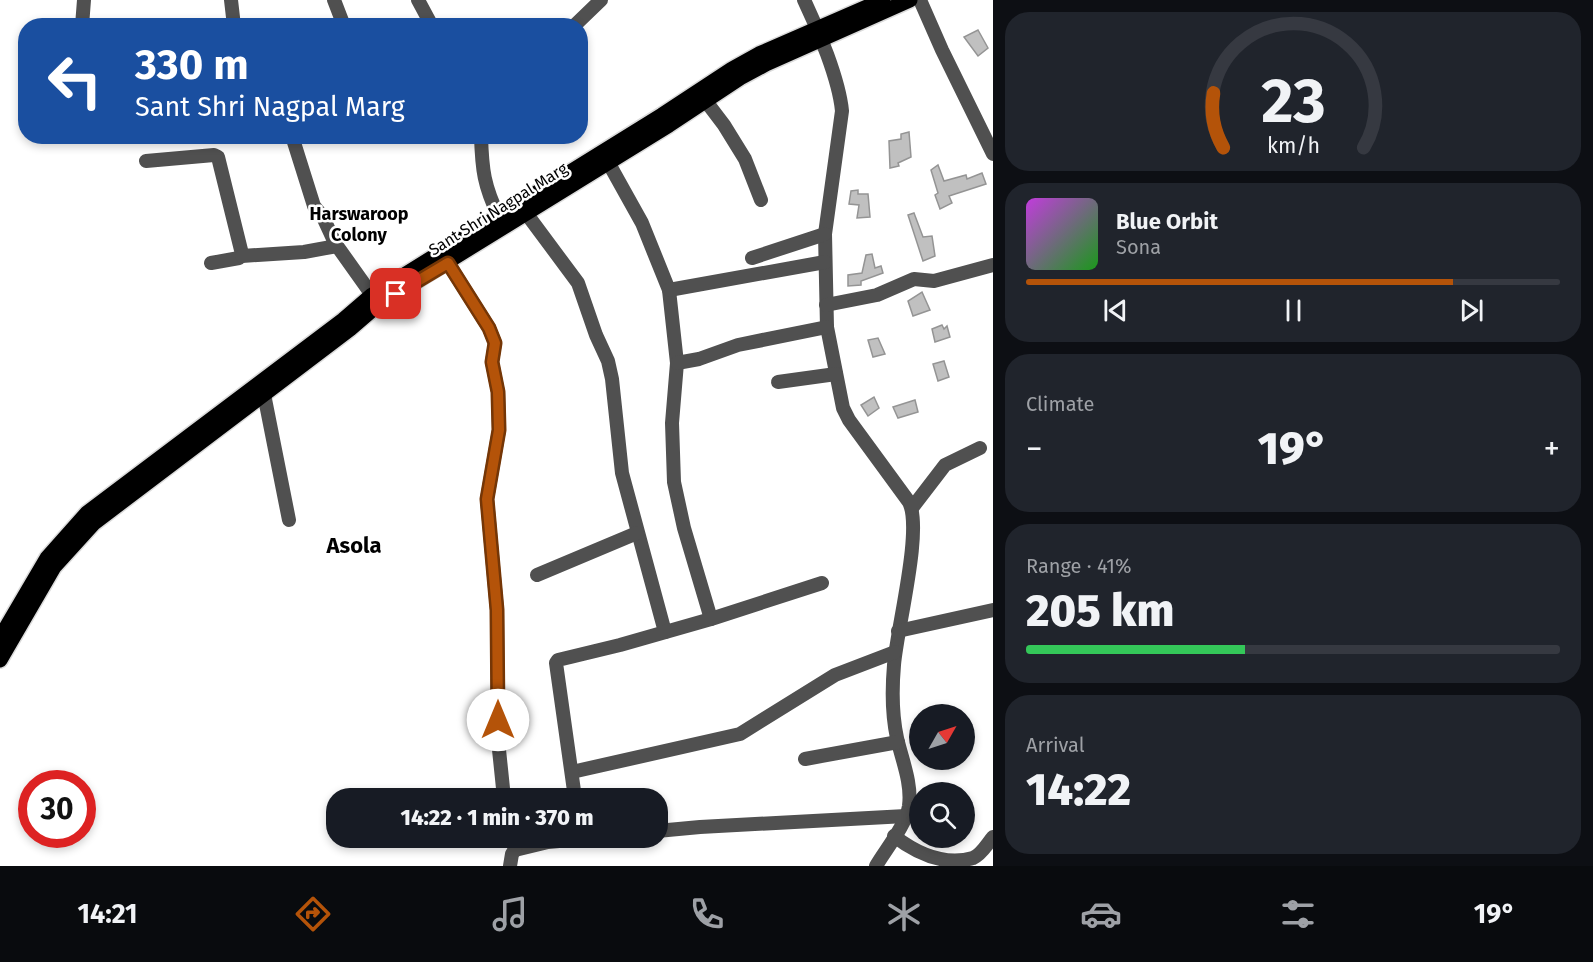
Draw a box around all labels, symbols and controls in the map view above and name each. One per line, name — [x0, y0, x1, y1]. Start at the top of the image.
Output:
text: 330 m — [135, 40, 249, 90]
icon: left — [36, 42, 114, 120]
text: 23 — [1261, 65, 1325, 140]
text: Sant Shri Nagpal Marg — [135, 91, 405, 123]
text: km/h — [1266, 134, 1320, 160]
street label: Sant Shri Nagpal Marg — [425, 158, 571, 259]
district label: Harswaroop Colony — [310, 203, 409, 246]
text: Blue Orbit — [1116, 208, 1218, 235]
text: Sona — [1116, 235, 1161, 259]
pin — [370, 268, 421, 319]
icon: arrive — [379, 277, 412, 310]
icon: previous — [1099, 294, 1132, 327]
icon: pause — [1277, 294, 1310, 327]
icon: next — [1455, 294, 1488, 327]
text: Climate — [1026, 392, 1094, 416]
text: 19° — [1258, 422, 1328, 476]
text: − — [1026, 429, 1043, 469]
text: + — [1544, 429, 1560, 469]
district label: Asola — [326, 532, 381, 559]
text: Range · 41% — [1026, 554, 1132, 578]
text: 205 km — [1026, 584, 1174, 638]
position arrow — [466, 688, 530, 752]
north arrow — [909, 704, 975, 770]
map controls — [909, 704, 975, 848]
text: Arrival — [1026, 733, 1085, 757]
text: 14:22 — [1026, 763, 1131, 817]
speed limit sign: 30 — [18, 770, 96, 848]
button: search — [909, 782, 975, 848]
text: 14:22 · 1 min · 370 m — [400, 804, 594, 831]
icon: directions — [292, 893, 334, 935]
icon: music — [489, 893, 531, 935]
icon: phone — [686, 893, 728, 935]
icon: climate — [883, 893, 925, 935]
icon: car — [1080, 893, 1122, 935]
icon: filters — [1277, 893, 1319, 935]
text: 14:21 — [77, 898, 138, 930]
text: 19° — [1474, 898, 1516, 930]

